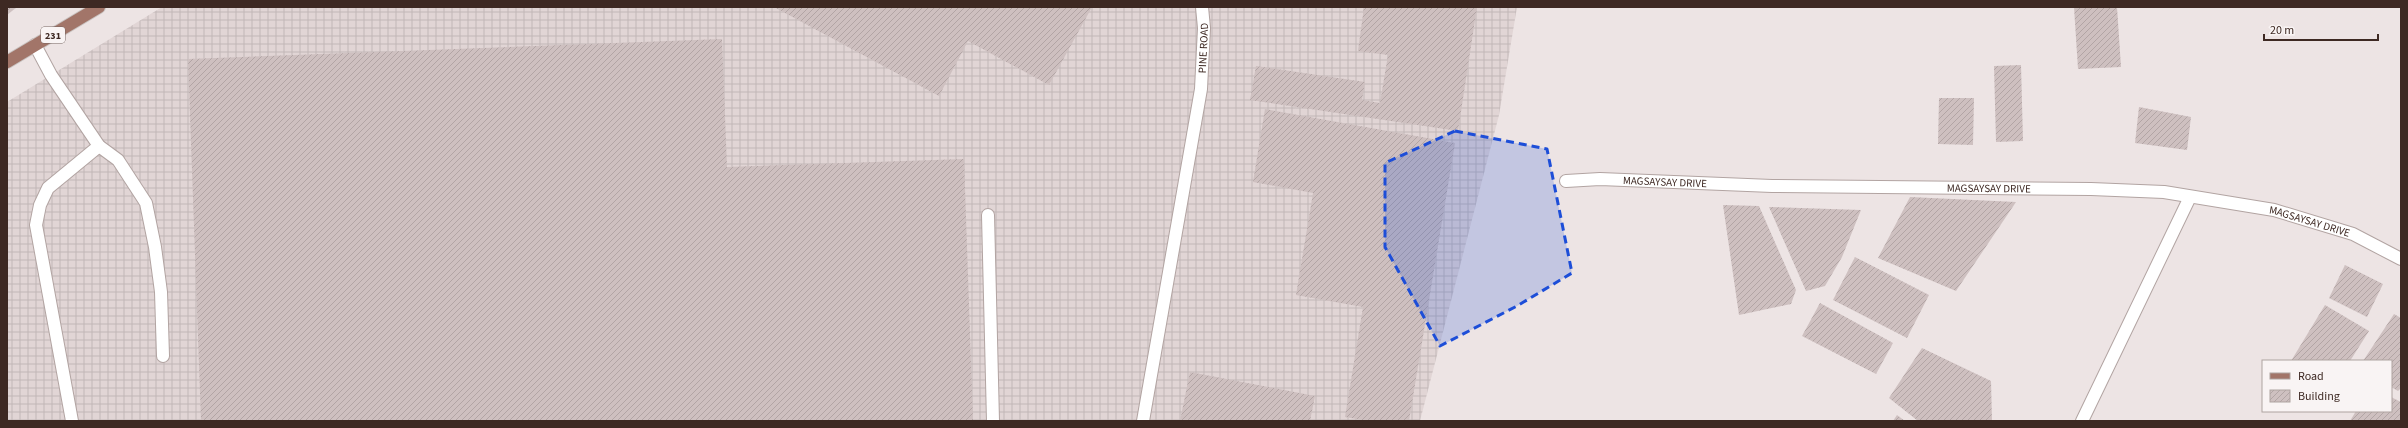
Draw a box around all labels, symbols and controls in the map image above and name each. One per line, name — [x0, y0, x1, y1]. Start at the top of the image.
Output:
scale bar — [2264, 16, 2378, 42]
street label: PINE ROAD — [1195, 22, 1212, 74]
text: 20 m — [2270, 22, 2294, 39]
road number: 231 — [41, 27, 65, 43]
street label: MAGSAYSAY DRIVE — [1623, 173, 1707, 191]
street label: MAGSAYSAY DRIVE — [1947, 181, 2031, 196]
street label: MAGSAYSAY DRIVE — [2268, 202, 2352, 241]
legend — [2262, 360, 2392, 412]
text: Road — [2298, 368, 2324, 385]
text: Building — [2298, 388, 2340, 405]

